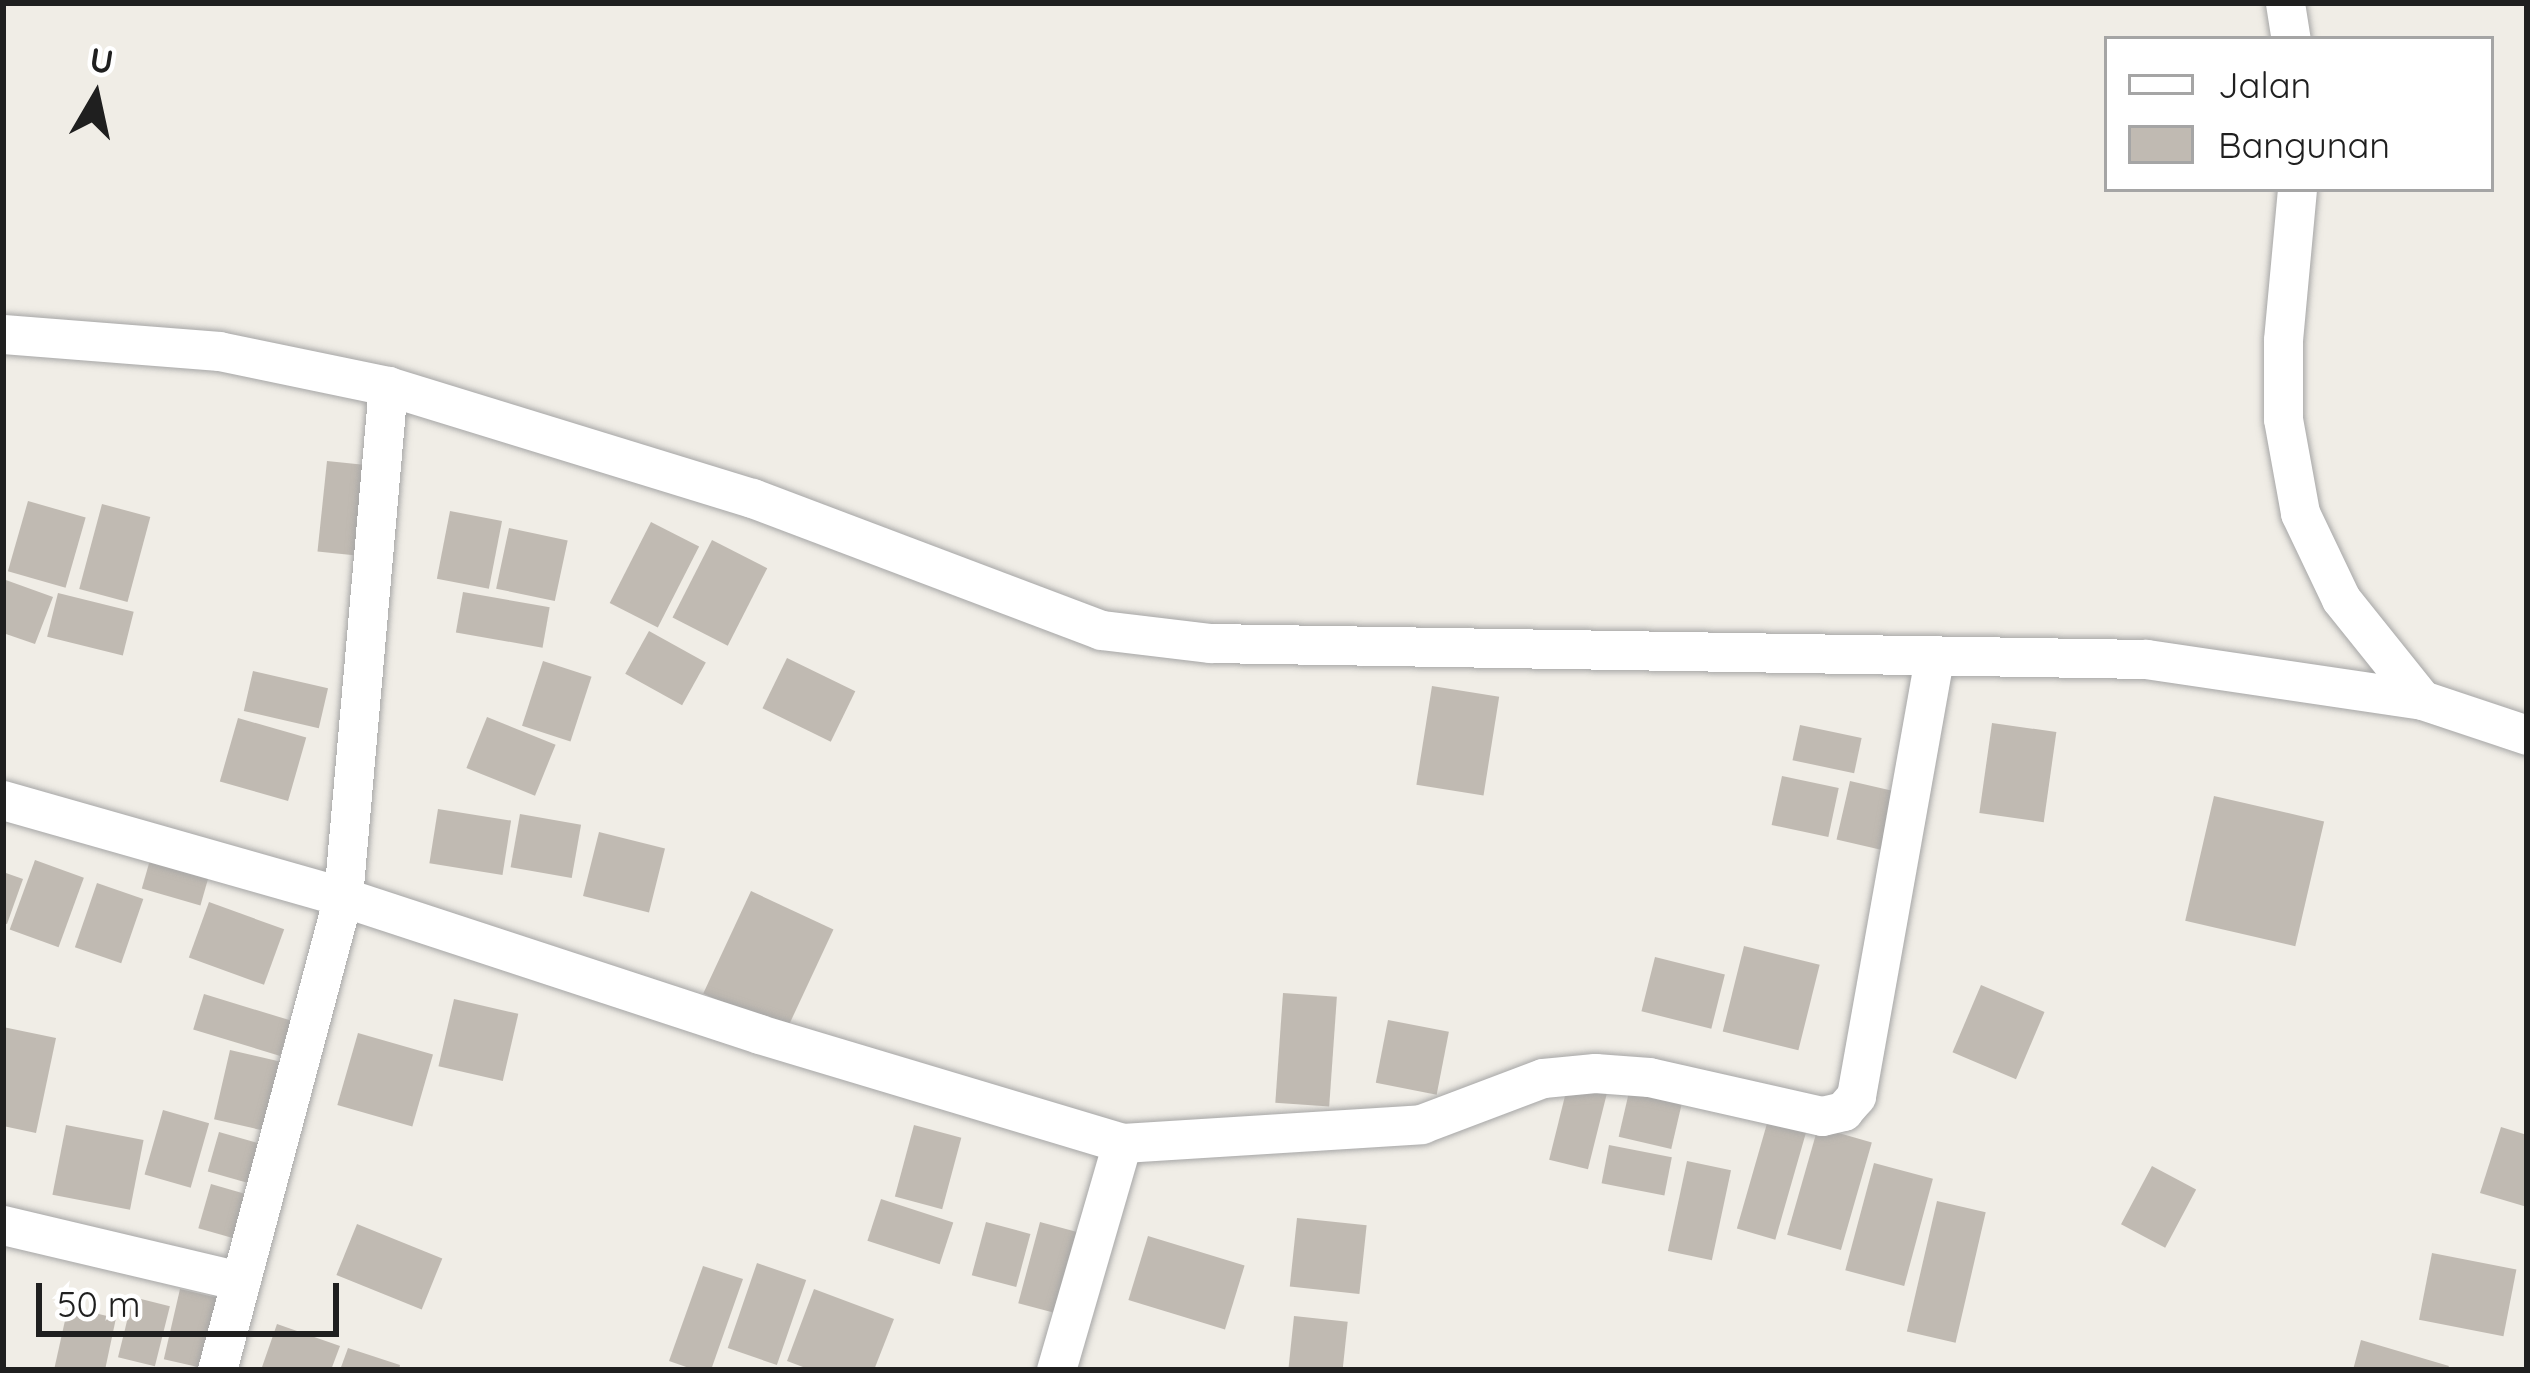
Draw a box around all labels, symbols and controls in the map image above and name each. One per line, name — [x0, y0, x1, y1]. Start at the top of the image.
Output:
north arrow — [36, 36, 156, 156]
legend — [2104, 36, 2494, 192]
text: U — [87, 38, 116, 82]
text: Jalan — [2218, 62, 2311, 107]
text: Bangunan — [2218, 122, 2390, 167]
scale bar — [42, 1259, 345, 1333]
text: 50 m — [57, 1281, 141, 1326]

